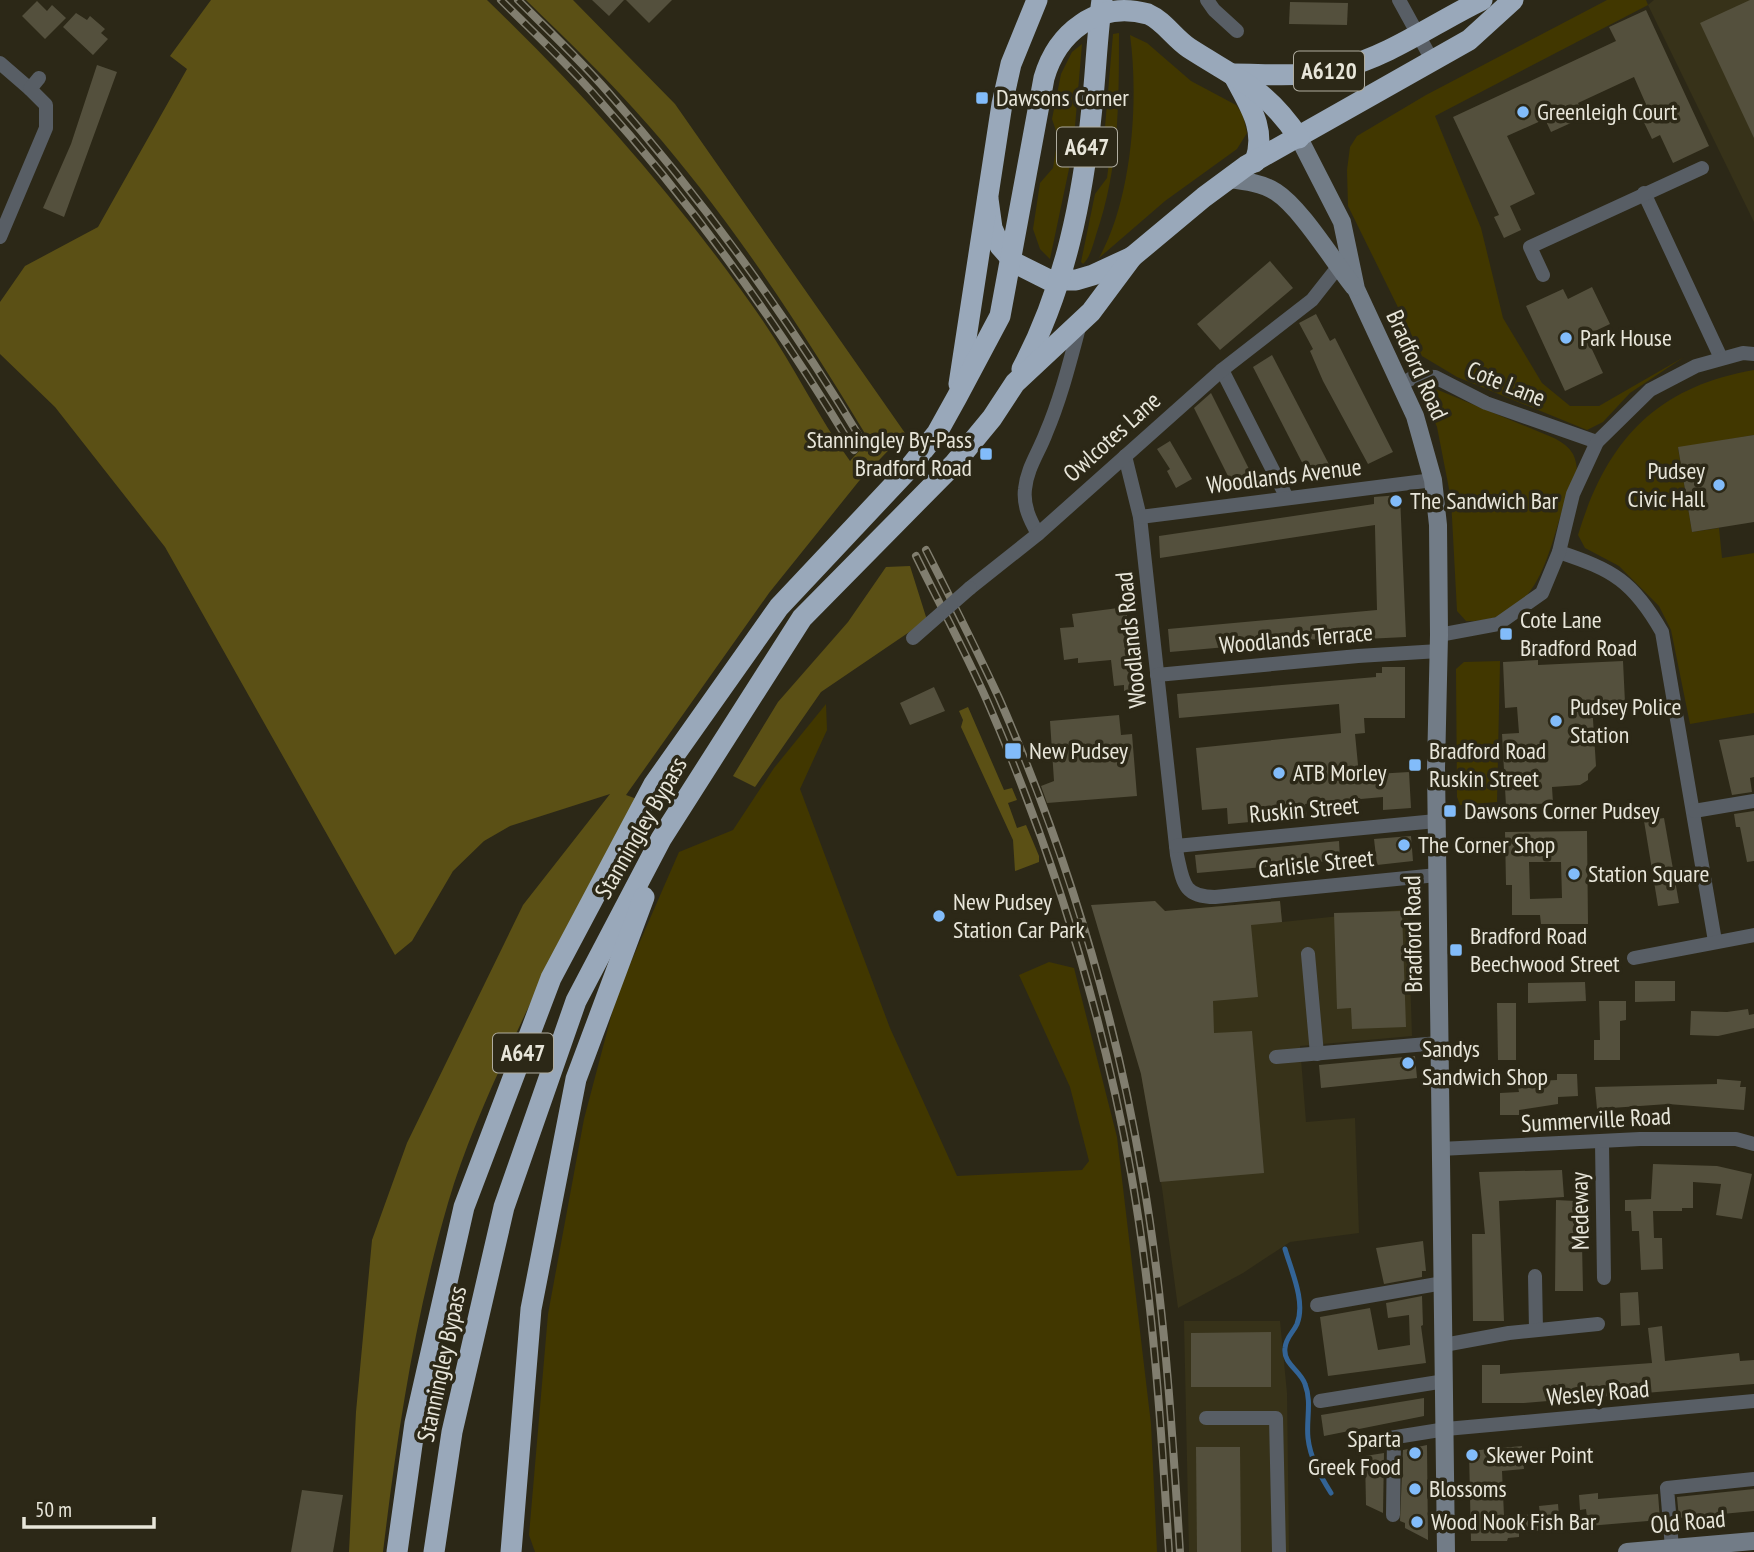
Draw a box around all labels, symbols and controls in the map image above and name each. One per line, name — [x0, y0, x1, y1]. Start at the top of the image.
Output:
road number: A6120 — [1294, 52, 1364, 90]
place label: Dawsons Corner — [996, 82, 1129, 113]
marker: Dawsons Corner — [974, 90, 990, 106]
place label: Greenleigh Court — [1537, 96, 1678, 127]
marker: Greenleigh Court — [1515, 104, 1531, 120]
road number: A647 — [1057, 128, 1117, 166]
street label: Bradford Road — [1379, 305, 1455, 425]
place label: Park House — [1580, 322, 1672, 353]
marker: Park House — [1558, 330, 1574, 346]
street label: Cote Lane — [1462, 354, 1550, 413]
street label: Owlcotes Lane — [1056, 385, 1167, 489]
place label: Stanningley By-Pass Bradford Road — [807, 424, 972, 483]
marker: Stanningley By-Pass Bradford Road — [978, 446, 994, 462]
street label: Woodlands Avenue — [1205, 451, 1363, 500]
place label: Pudsey Civic Hall — [1627, 455, 1705, 514]
marker: Pudsey Civic Hall — [1711, 477, 1727, 493]
place label: The Sandwich Bar — [1410, 485, 1559, 516]
marker: The Sandwich Bar — [1388, 493, 1404, 509]
street label: Woodlands Road — [1108, 570, 1153, 710]
place label: Cote Lane Bradford Road — [1520, 604, 1637, 663]
street label: Woodlands Terrace — [1218, 616, 1374, 661]
marker: Cote Lane Bradford Road — [1498, 626, 1514, 642]
place label: Pudsey Police Station — [1570, 691, 1681, 750]
marker: Pudsey Police Station — [1548, 713, 1564, 729]
place label: New Pudsey — [1029, 735, 1128, 766]
place label: Bradford Road Ruskin Street — [1429, 735, 1546, 794]
marker: New Pudsey — [1003, 741, 1023, 761]
street label: Stanningley Bypass — [587, 751, 694, 904]
place label: ATB Morley — [1293, 757, 1387, 788]
marker: Bradford Road Ruskin Street — [1407, 757, 1423, 773]
marker: ATB Morley — [1271, 765, 1287, 781]
street label: Ruskin Street — [1248, 789, 1360, 830]
place label: Dawsons Corner Pudsey — [1464, 795, 1660, 826]
marker: Dawsons Corner Pudsey — [1442, 803, 1458, 819]
place label: The Corner Shop — [1418, 829, 1555, 860]
marker: The Corner Shop — [1396, 837, 1412, 853]
street label: Carlisle Street — [1257, 842, 1376, 885]
place label: Station Square — [1588, 858, 1709, 889]
marker: Station Square — [1566, 866, 1582, 882]
street label: Bradford Road — [1396, 875, 1429, 993]
place label: New Pudsey Station Car Park — [953, 886, 1086, 945]
marker: New Pudsey Station Car Park — [931, 908, 947, 924]
place label: Bradford Road Beechwood Street — [1470, 920, 1620, 979]
marker: Bradford Road Beechwood Street — [1448, 942, 1464, 958]
place label: Sandys Sandwich Shop — [1422, 1033, 1548, 1092]
road number: A647 — [493, 1034, 553, 1072]
marker: Sandys Sandwich Shop — [1400, 1055, 1416, 1071]
street label: Summerville Road — [1520, 1100, 1672, 1139]
street label: Medeway — [1563, 1172, 1596, 1250]
street label: Stanningley Bypass — [410, 1283, 473, 1445]
street label: Wesley Road — [1545, 1373, 1650, 1412]
place label: Sparta Greek Food — [1308, 1423, 1401, 1482]
place label: Skewer Point — [1486, 1439, 1594, 1470]
marker: Sparta Greek Food — [1407, 1445, 1423, 1461]
marker: Skewer Point — [1464, 1447, 1480, 1463]
place label: Blossoms — [1429, 1473, 1507, 1504]
marker: Blossoms — [1407, 1481, 1423, 1497]
scale bar — [24, 1486, 154, 1530]
text: 50 m — [35, 1496, 72, 1523]
street label: Old Road — [1649, 1503, 1727, 1540]
place label: Wood Nook Fish Bar — [1431, 1506, 1597, 1537]
marker: Wood Nook Fish Bar — [1409, 1514, 1425, 1530]

